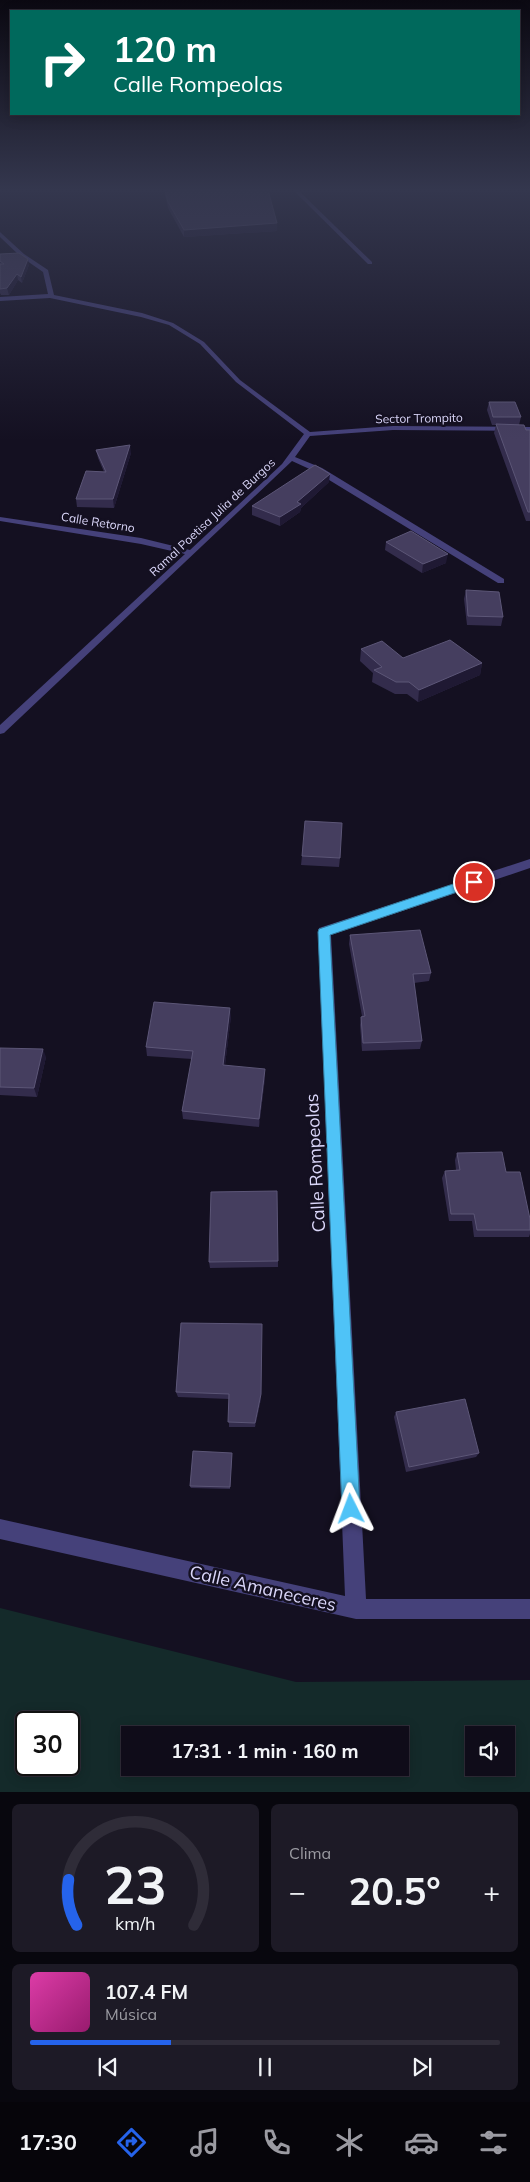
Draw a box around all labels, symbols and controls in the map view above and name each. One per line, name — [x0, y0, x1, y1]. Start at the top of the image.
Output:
text: 120 m — [113, 27, 217, 71]
icon: right — [30, 30, 95, 95]
text: Calle Rompeolas — [113, 70, 283, 98]
street label: Sector Trompito — [375, 410, 463, 426]
street label: Ramal Poetisa Julia de Burgos — [146, 455, 278, 579]
street label: Calle Retorno — [60, 509, 136, 535]
pin — [453, 861, 495, 903]
icon: arrive — [460, 868, 488, 896]
street label: Calle Rompeolas — [300, 1093, 330, 1233]
position arrow — [324, 1482, 376, 1534]
street label: Calle Amaneceres — [187, 1560, 339, 1616]
speed limit sign: 30 — [15, 1711, 80, 1776]
map controls — [465, 1726, 515, 1776]
button: sound — [465, 1726, 515, 1776]
text: 17:31 · 1 min · 160 m — [171, 1739, 359, 1763]
text: Clima — [289, 1843, 331, 1863]
text: 23 — [104, 1852, 167, 1917]
text: 20.5° — [348, 1867, 441, 1915]
text: − — [289, 1874, 306, 1909]
text: + — [483, 1874, 500, 1909]
text: km/h — [115, 1912, 156, 1934]
text: 107.4 FM — [105, 1980, 188, 2004]
text: Música — [105, 2004, 157, 2024]
icon: previous — [94, 2053, 122, 2081]
icon: pause — [251, 2053, 279, 2081]
icon: next — [408, 2053, 436, 2081]
icon: directions — [114, 2125, 149, 2160]
icon: music — [187, 2125, 222, 2160]
icon: phone — [259, 2125, 294, 2160]
icon: climate — [332, 2125, 367, 2160]
icon: car — [404, 2125, 439, 2160]
icon: filters — [476, 2125, 511, 2160]
text: 17:30 — [19, 2128, 77, 2156]

